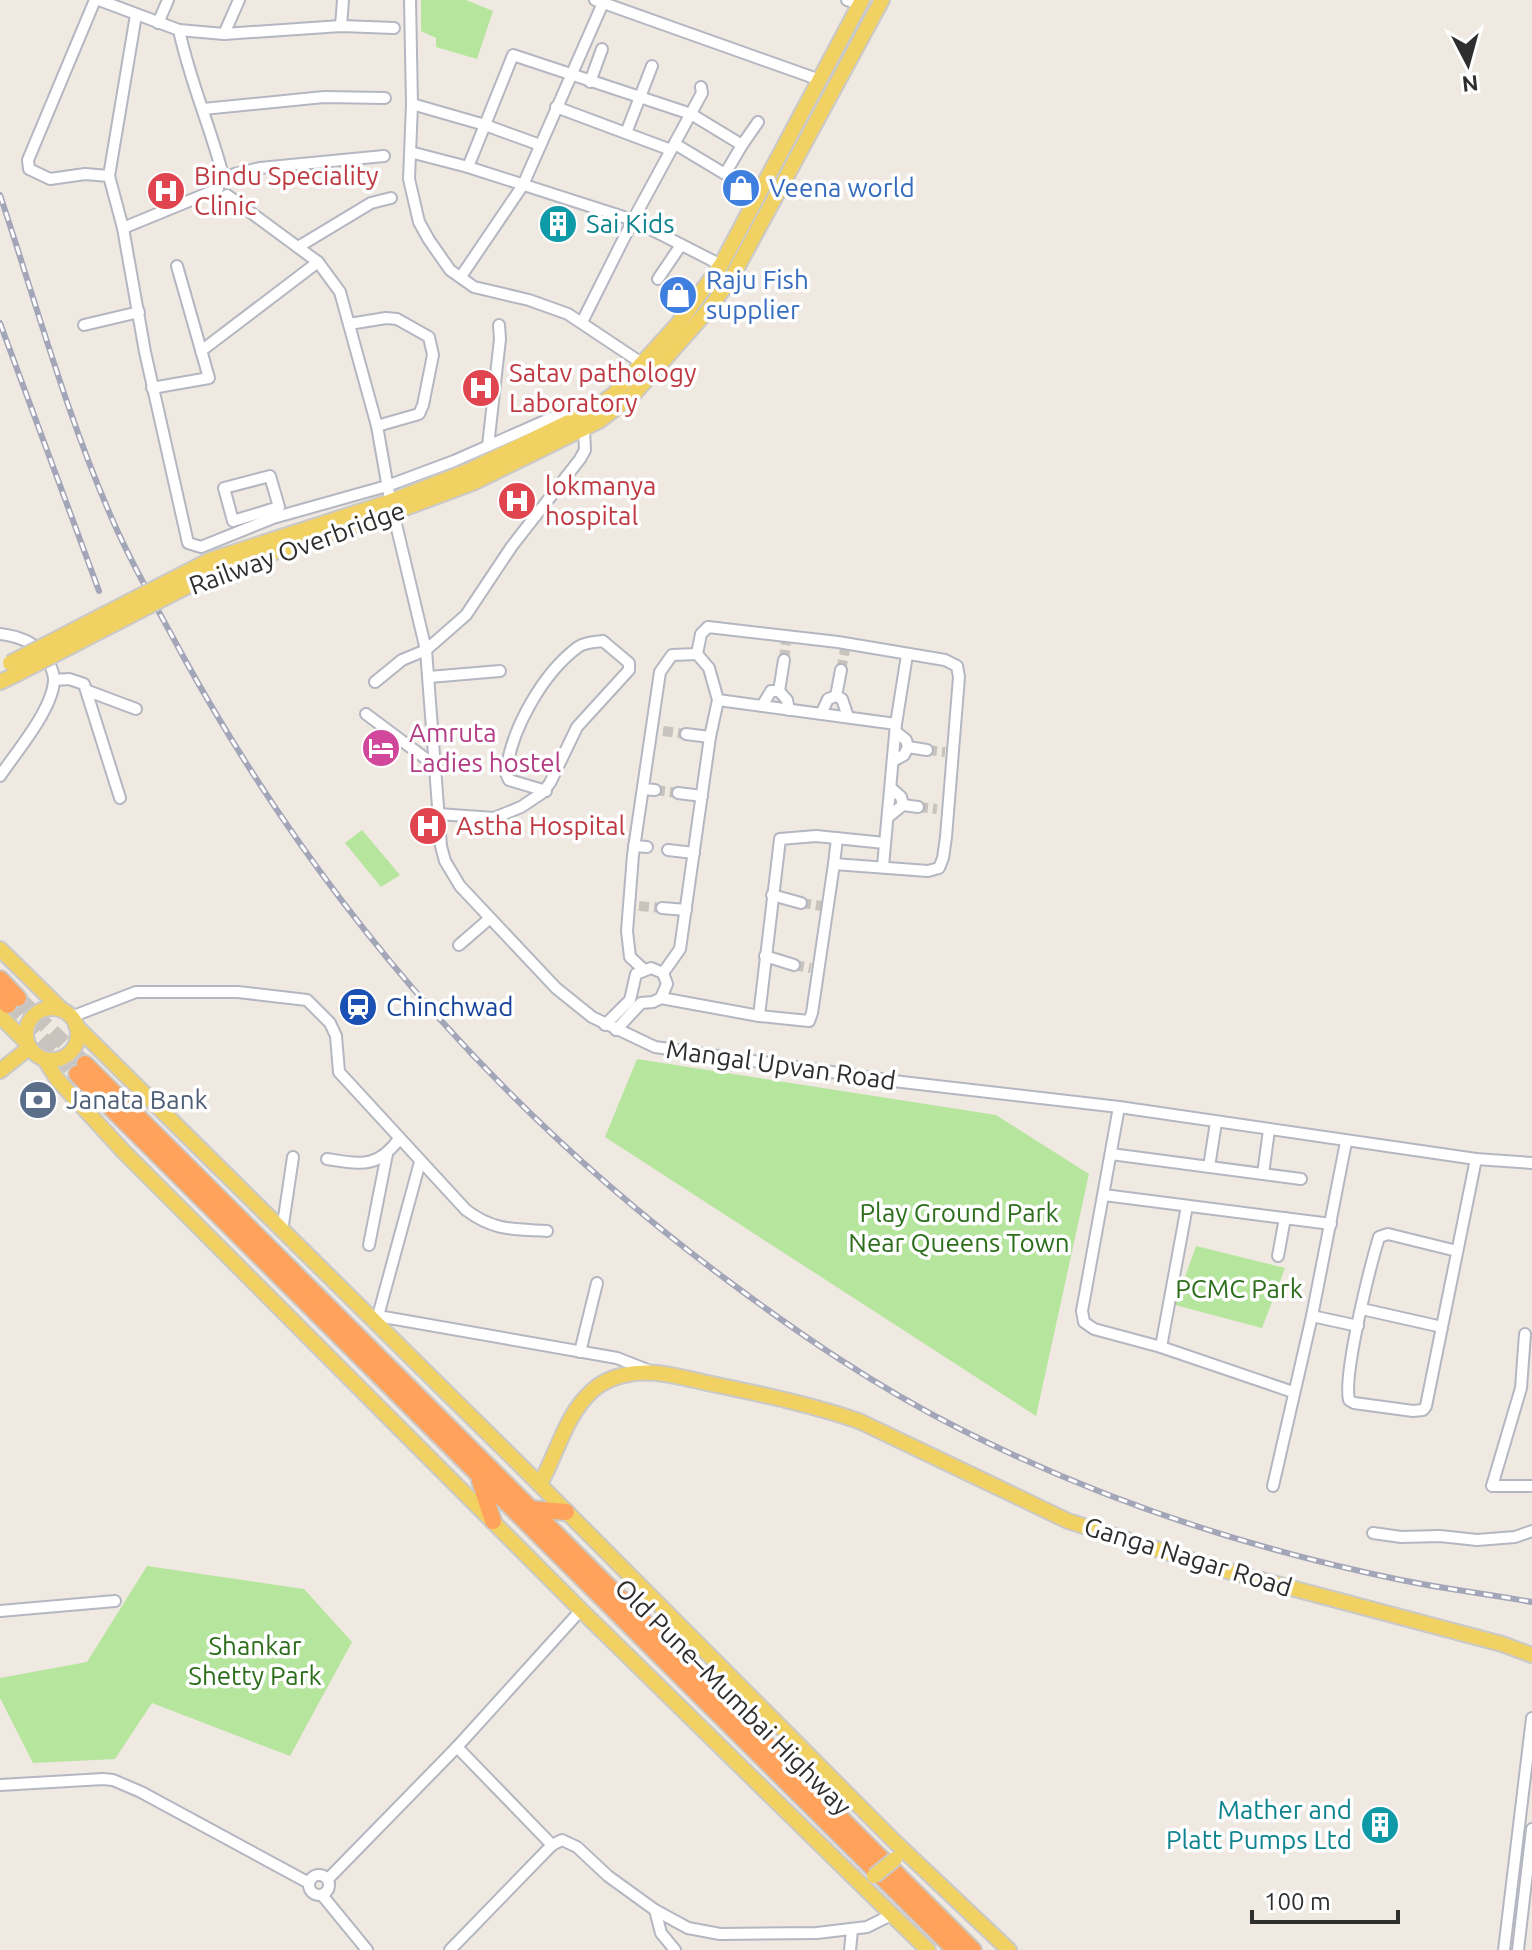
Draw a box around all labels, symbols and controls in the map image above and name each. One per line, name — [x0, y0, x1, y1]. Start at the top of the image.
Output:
north arrow — [1428, 24, 1508, 104]
text: N — [1461, 71, 1480, 98]
place label: Bindu Speciality Clinic — [194, 161, 379, 220]
shop icon: Veena world — [720, 167, 762, 209]
hospital icon: Bindu Speciality Clinic — [145, 170, 187, 212]
place label: Veena world — [769, 173, 915, 202]
building icon: Sai Kids — [537, 203, 579, 245]
place label: Sai Kids — [586, 209, 674, 238]
place label: Raju Fish supplier — [706, 265, 809, 324]
shop icon: Raju Fish supplier — [657, 274, 699, 316]
place label: Satav pathology Laboratory — [509, 358, 696, 417]
hospital icon: Satav pathology Laboratory — [460, 367, 502, 409]
place label: lokmanya hospital — [545, 471, 656, 530]
hospital icon: lokmanya hospital — [496, 480, 538, 522]
street label: Railway Overbridge — [185, 495, 409, 600]
place label: Amruta Ladies hostel — [409, 718, 562, 777]
hotel icon: Amruta Ladies hostel — [360, 727, 402, 769]
hospital icon: Astha Hospital — [407, 805, 449, 847]
place label: Astha Hospital — [456, 811, 626, 840]
station icon: Chinchwad — [337, 986, 379, 1028]
place label: Chinchwad — [386, 992, 514, 1021]
street label: Mangal Upvan Road — [664, 1034, 898, 1095]
bank icon: Janata Bank — [17, 1079, 59, 1121]
place label: Janata Bank — [66, 1085, 208, 1114]
park label: Play Ground Park Near Queens Town — [848, 1198, 1070, 1257]
park label: PCMC Park — [1175, 1274, 1303, 1303]
street label: Ganga Nagar Road — [1081, 1511, 1296, 1602]
street label: Old Pune–Mumbai Highway — [609, 1573, 857, 1821]
park label: Shankar Shetty Park — [188, 1631, 322, 1690]
place label: Mather and Platt Pumps Ltd — [1166, 1795, 1352, 1854]
building icon: Mather and Platt Pumps Ltd — [1359, 1804, 1401, 1846]
scale bar — [1252, 1874, 1398, 1924]
text: 100 m — [1264, 1888, 1331, 1915]

